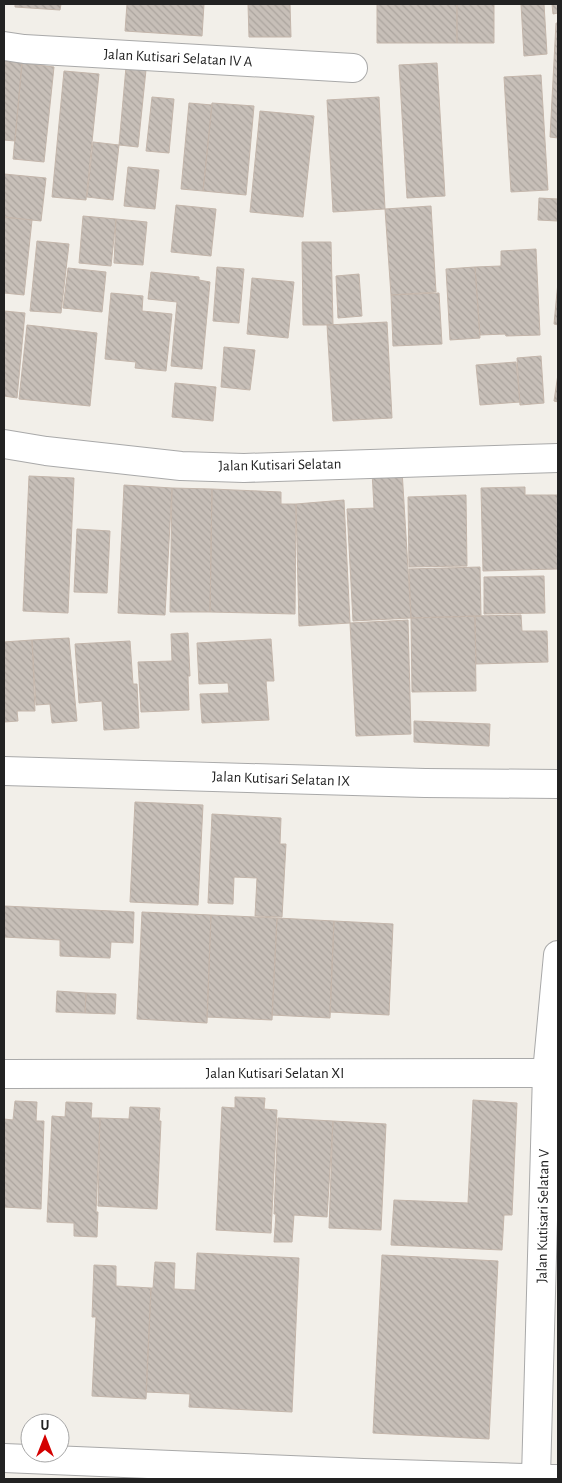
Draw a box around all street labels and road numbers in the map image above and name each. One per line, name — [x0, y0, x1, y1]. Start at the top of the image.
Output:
street label: Jalan Kutisari Selatan IV A — [103, 47, 253, 69]
street label: Jalan Kutisari Selatan — [218, 456, 342, 474]
street label: Jalan Kutisari Selatan IX — [212, 769, 350, 789]
street label: Jalan Kutisari Selatan XI — [206, 1066, 344, 1081]
street label: Jalan Kutisari Selatan V — [534, 1148, 552, 1283]

